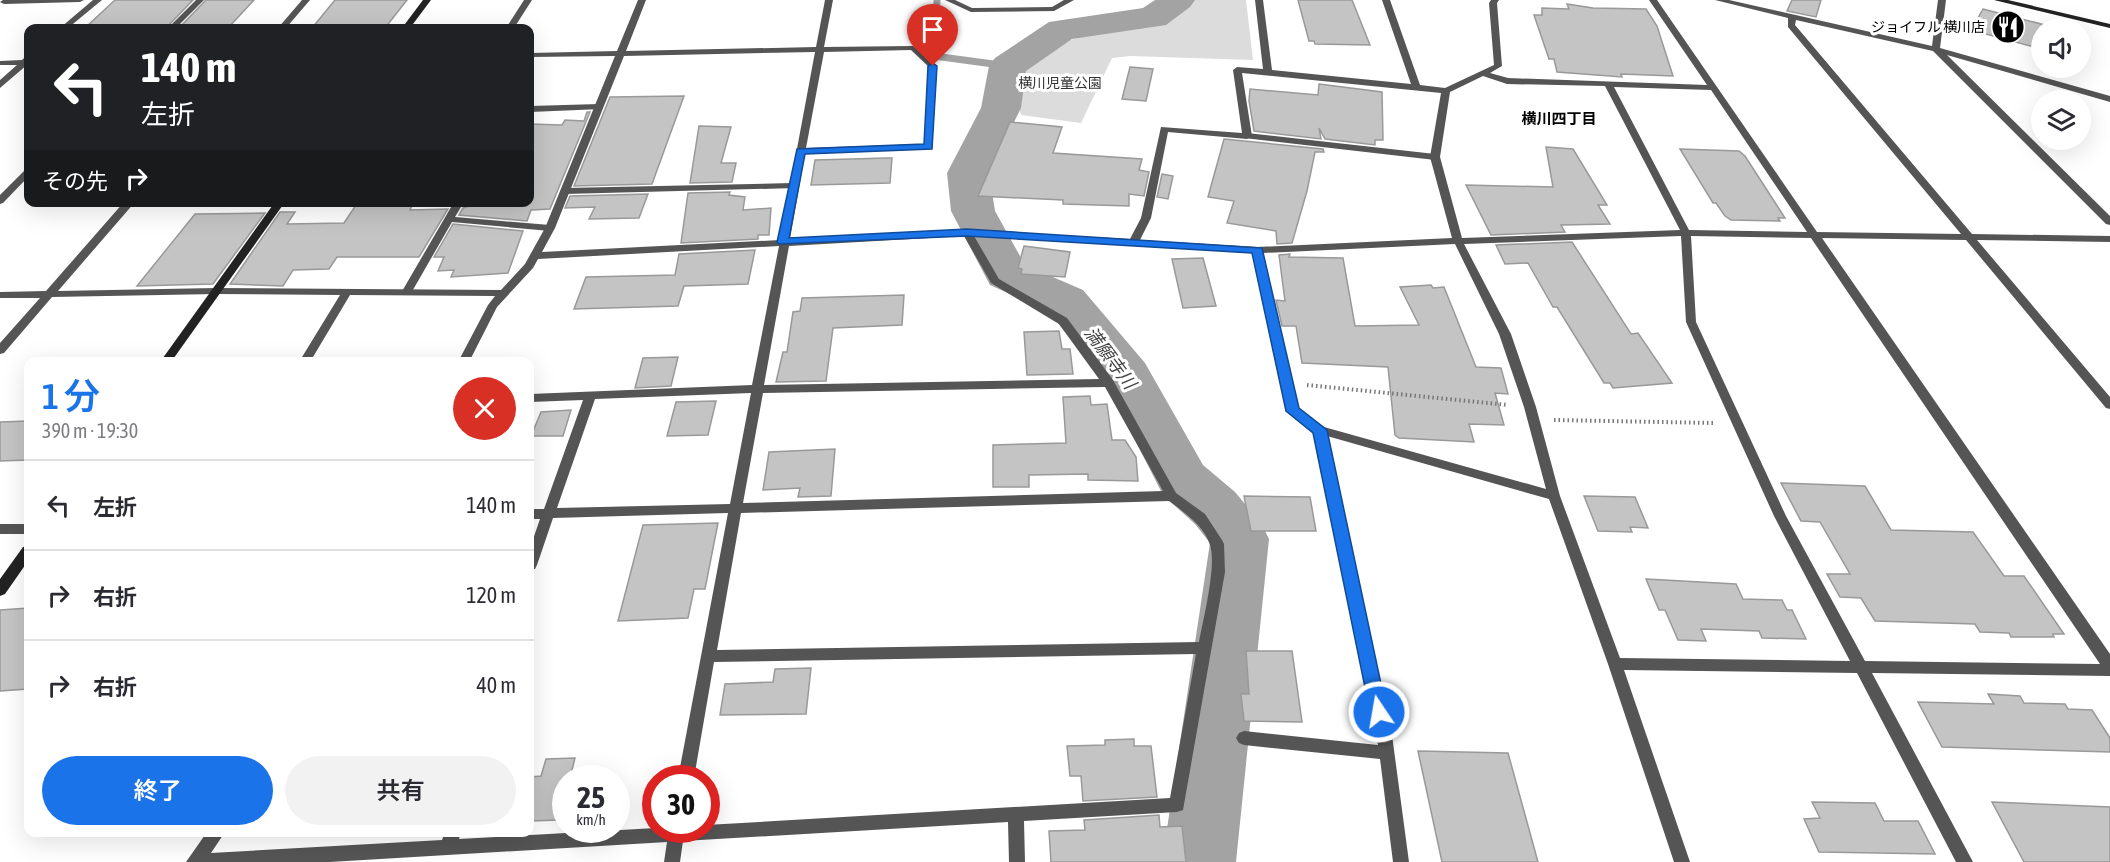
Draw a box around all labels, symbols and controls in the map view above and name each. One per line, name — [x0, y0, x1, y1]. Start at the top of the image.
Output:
pin — [907, 4, 958, 66]
restaurant icon: ジョイフル 横川店 — [1990, 9, 2026, 45]
icon: arrive — [916, 13, 949, 46]
map controls — [2031, 18, 2091, 150]
button: sound — [2031, 18, 2091, 78]
place label: ジョイフル 横川店 — [1871, 19, 1985, 35]
text: 140 m — [141, 43, 236, 91]
icon: left — [42, 48, 120, 126]
park label: 横川児童公園 — [1018, 75, 1102, 91]
button: layers — [2031, 90, 2091, 150]
text: 左折 — [141, 99, 195, 130]
district label: 横川四丁目 — [1521, 110, 1597, 127]
icon: right — [120, 162, 153, 195]
text: その先 — [42, 168, 108, 194]
water label: 満願寺川 — [1080, 323, 1142, 394]
text: 1 分 — [42, 375, 100, 417]
button: close — [453, 377, 516, 440]
text: 390 m · 19:30 — [42, 419, 138, 442]
icon: left — [42, 489, 75, 522]
text: 140 m — [466, 492, 516, 518]
text: 左折 — [93, 494, 137, 520]
icon: right — [42, 579, 75, 612]
text: 120 m — [466, 582, 516, 608]
text: 右折 — [93, 584, 137, 610]
icon: right — [42, 669, 75, 702]
text: 40 m — [476, 672, 516, 698]
text: 右折 — [93, 674, 137, 700]
position arrow — [1347, 680, 1411, 744]
button: 終了 — [42, 756, 273, 825]
button: 共有 — [285, 756, 516, 825]
speed limit sign: 30 — [642, 765, 720, 843]
text: 25 — [577, 780, 605, 814]
text: km/h — [576, 811, 606, 828]

